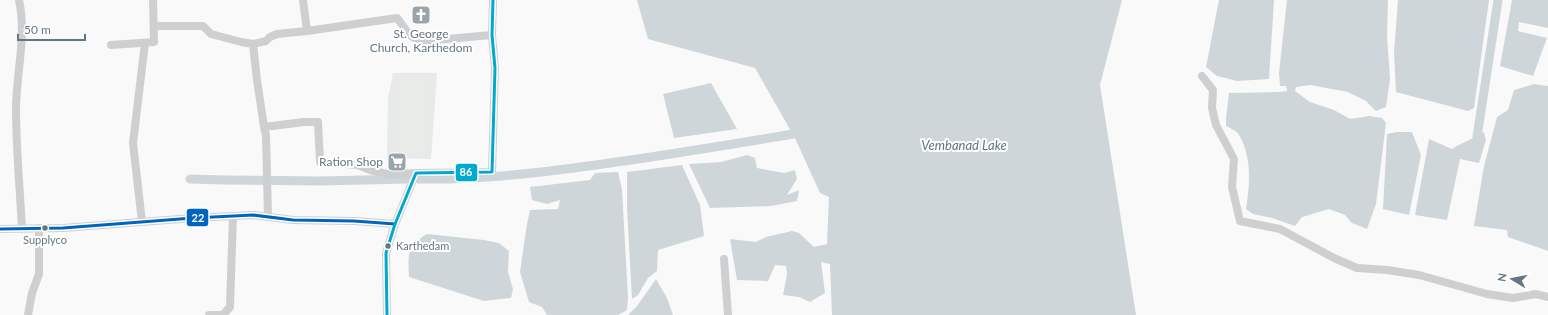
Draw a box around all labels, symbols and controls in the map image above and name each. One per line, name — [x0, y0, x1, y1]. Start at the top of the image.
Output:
church icon: St. George Church, Karthedom — [410, 4, 432, 26]
scale bar — [18, 16, 85, 42]
text: 50 m — [24, 22, 51, 37]
place label: St. George Church, Karthedom — [370, 26, 472, 55]
water label: Vembanad Lake — [921, 137, 1007, 153]
supermarket icon: Ration Shop — [386, 151, 408, 173]
place label: Ration Shop — [319, 154, 383, 169]
line badge: 86 — [455, 163, 478, 182]
text: 86 — [460, 165, 473, 178]
line badge: 22 — [186, 208, 209, 227]
text: 22 — [192, 211, 204, 224]
marker: Supplyco — [40, 223, 50, 233]
place label: Supplyco — [23, 233, 67, 246]
place label: Karthedam — [396, 239, 449, 252]
marker: Karthedam — [383, 241, 393, 251]
north arrow — [1492, 259, 1532, 299]
text: N — [1495, 272, 1509, 282]

